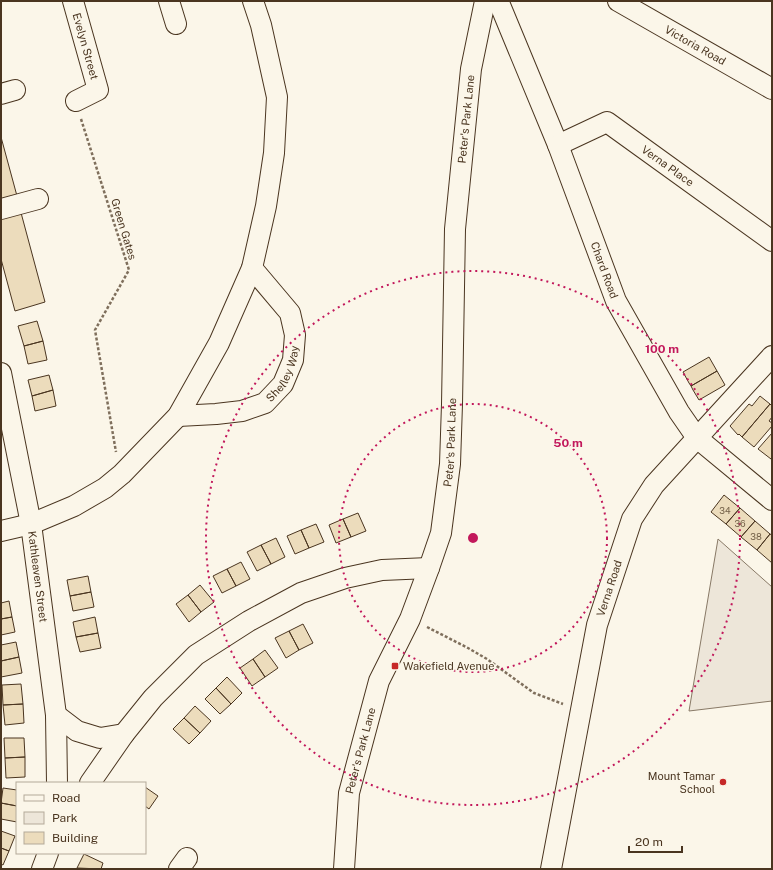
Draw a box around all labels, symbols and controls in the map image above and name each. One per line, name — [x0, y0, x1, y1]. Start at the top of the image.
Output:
street label: Evelyn Street — [71, 12, 101, 81]
street label: Victoria Road — [663, 23, 728, 67]
street label: Peter's Park Lane — [456, 74, 476, 164]
street label: Verna Place — [639, 143, 696, 189]
street label: Green Gates — [109, 197, 139, 262]
street label: Chard Road — [589, 240, 621, 300]
text: 100 m — [645, 342, 679, 356]
street label: Shelley Way — [264, 345, 300, 404]
street label: Peter's Park Lane — [441, 398, 458, 487]
text: 50 m — [553, 436, 583, 450]
house number: 34 — [719, 505, 731, 516]
house number: 36 — [734, 518, 746, 529]
street label: Kathleaven Street — [26, 530, 50, 623]
centre of rings — [466, 531, 480, 545]
house number: 38 — [750, 531, 762, 542]
street label: Verna Road — [594, 559, 624, 618]
place label: Wakefield Avenue — [403, 660, 494, 672]
marker: Wakefield Avenue — [390, 661, 400, 671]
street label: Peter's Park Lane — [343, 706, 378, 795]
place label: Mount Tamar School — [648, 770, 715, 795]
marker: Mount Tamar School — [718, 777, 728, 787]
legend — [16, 782, 146, 854]
text: Road — [52, 791, 80, 805]
text: Park — [52, 811, 78, 825]
scale bar — [629, 828, 682, 854]
text: Building — [52, 831, 98, 845]
text: 20 m — [635, 835, 663, 849]

